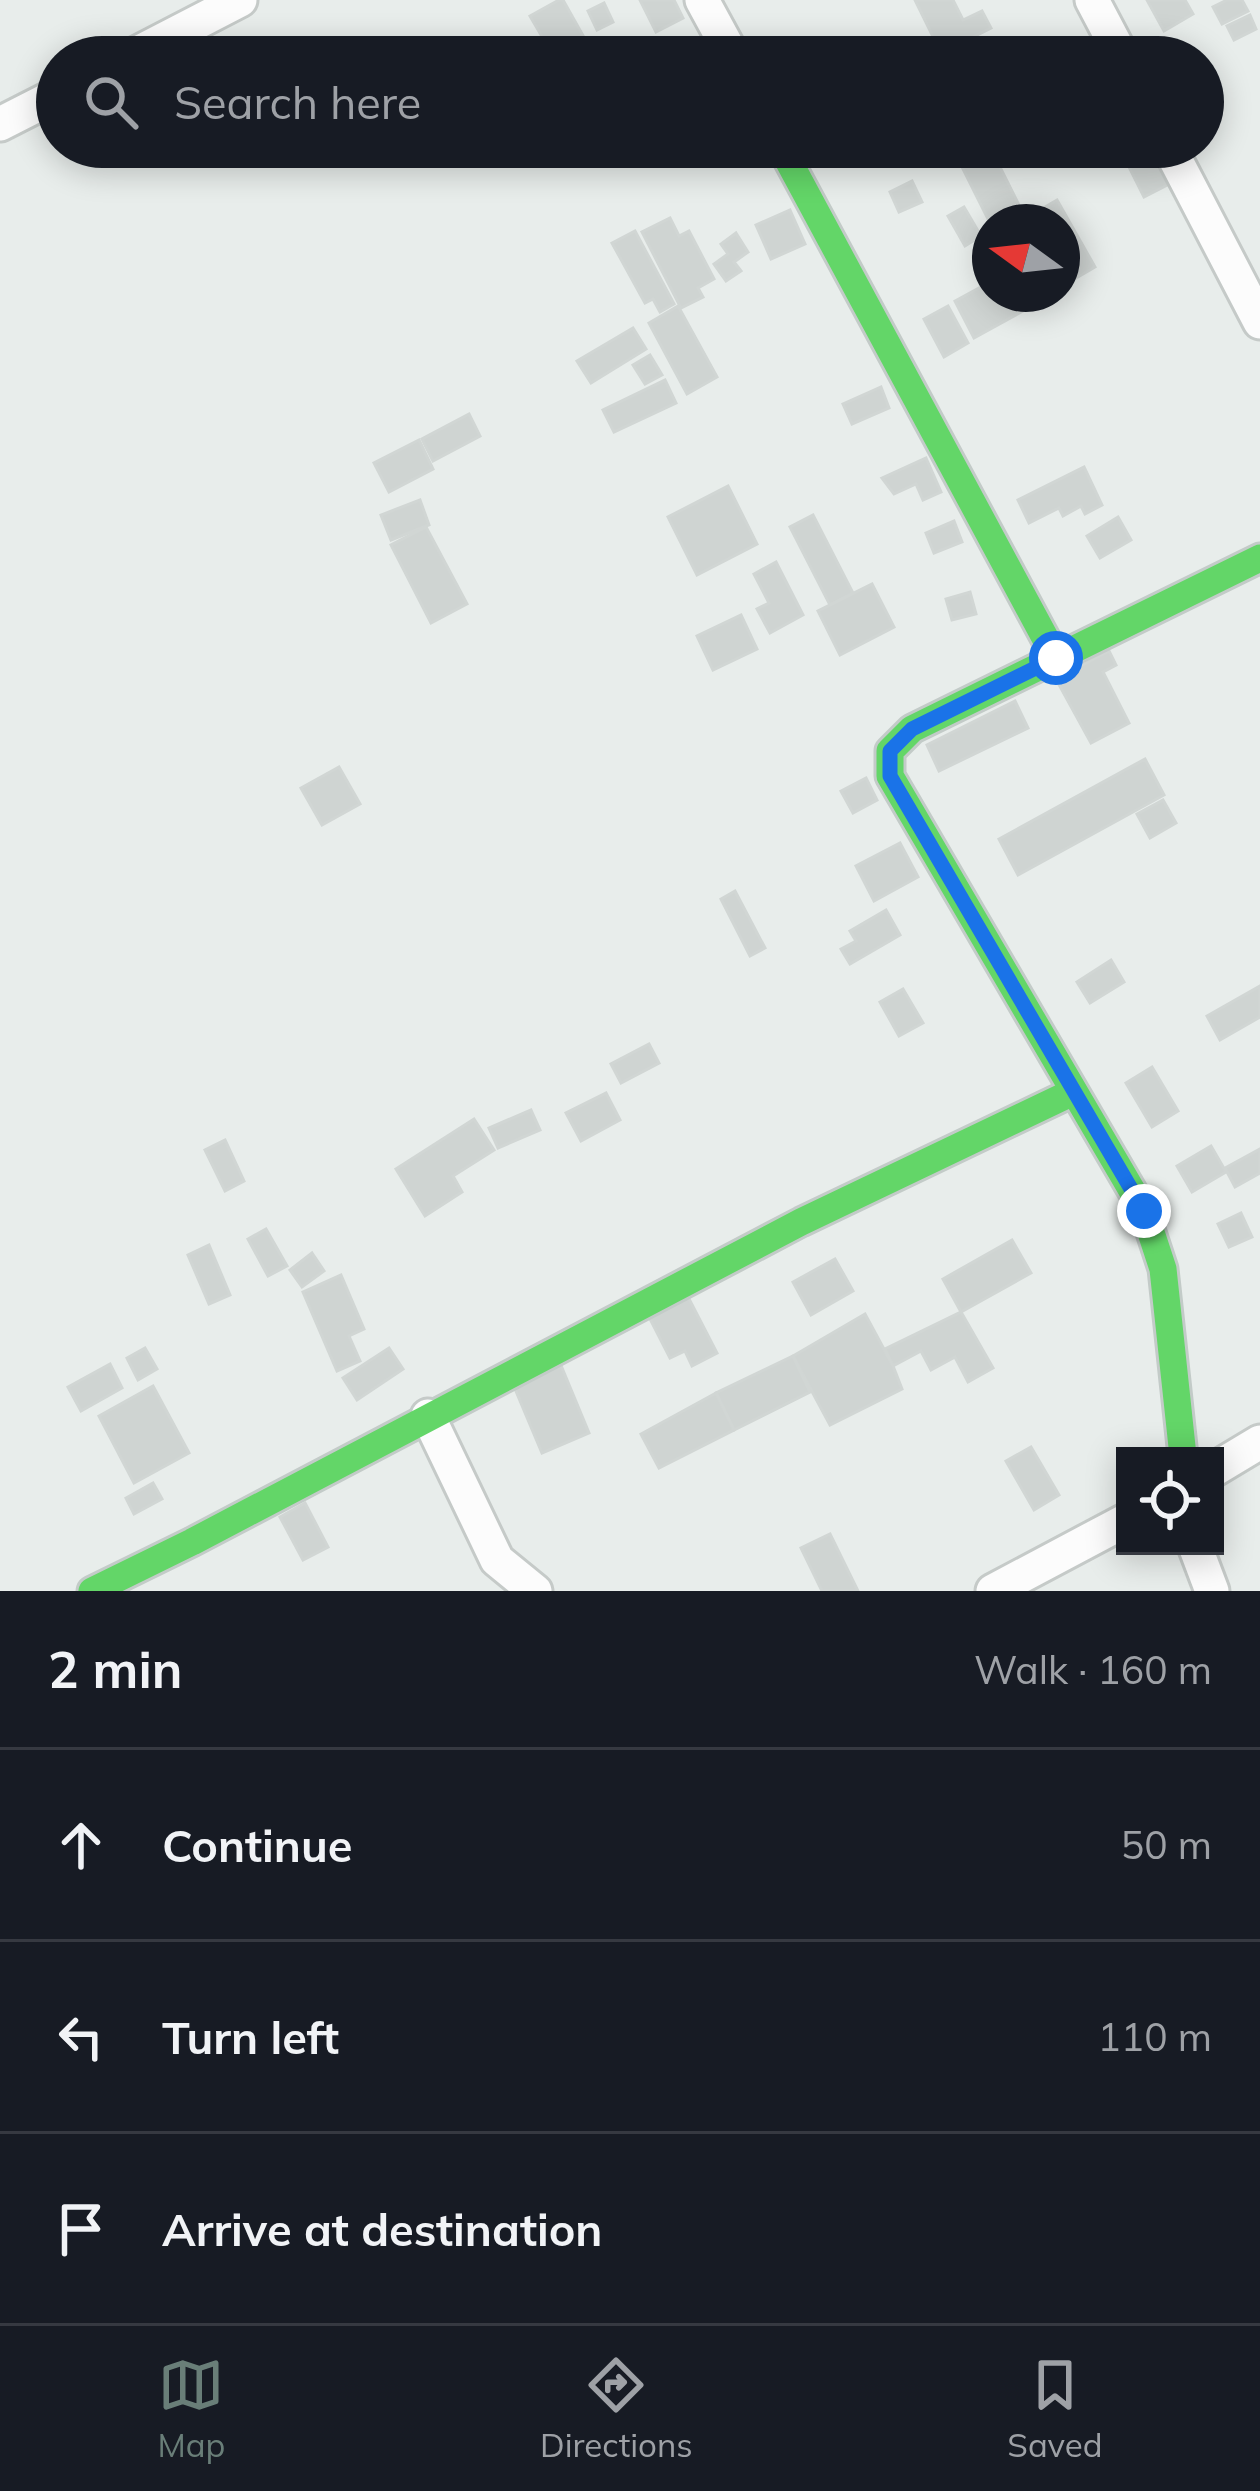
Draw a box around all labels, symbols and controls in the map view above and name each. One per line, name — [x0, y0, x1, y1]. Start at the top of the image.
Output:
search box — [36, 36, 1224, 168]
icon: search — [78, 69, 144, 135]
text: Search here — [174, 74, 421, 130]
north arrow — [972, 204, 1080, 312]
route start — [1029, 631, 1083, 685]
route end — [1117, 1184, 1171, 1238]
map controls — [1116, 1447, 1224, 1555]
button: locate — [1116, 1447, 1224, 1555]
text: 2 min — [48, 1637, 183, 1701]
text: Walk · 160 m — [974, 1645, 1212, 1694]
icon: ahead — [48, 1812, 114, 1878]
text: Continue — [162, 1817, 352, 1873]
text: 50 m — [1121, 1820, 1212, 1869]
icon: left — [48, 2004, 114, 2070]
text: Turn left — [162, 2009, 339, 2065]
text: 110 m — [1097, 2012, 1212, 2061]
icon: arrive — [48, 2196, 114, 2262]
text: Arrive at destination — [162, 2201, 602, 2257]
tab: Map — [157, 2352, 225, 2465]
tab: Directions — [540, 2352, 693, 2465]
tab: Saved — [1007, 2352, 1103, 2465]

